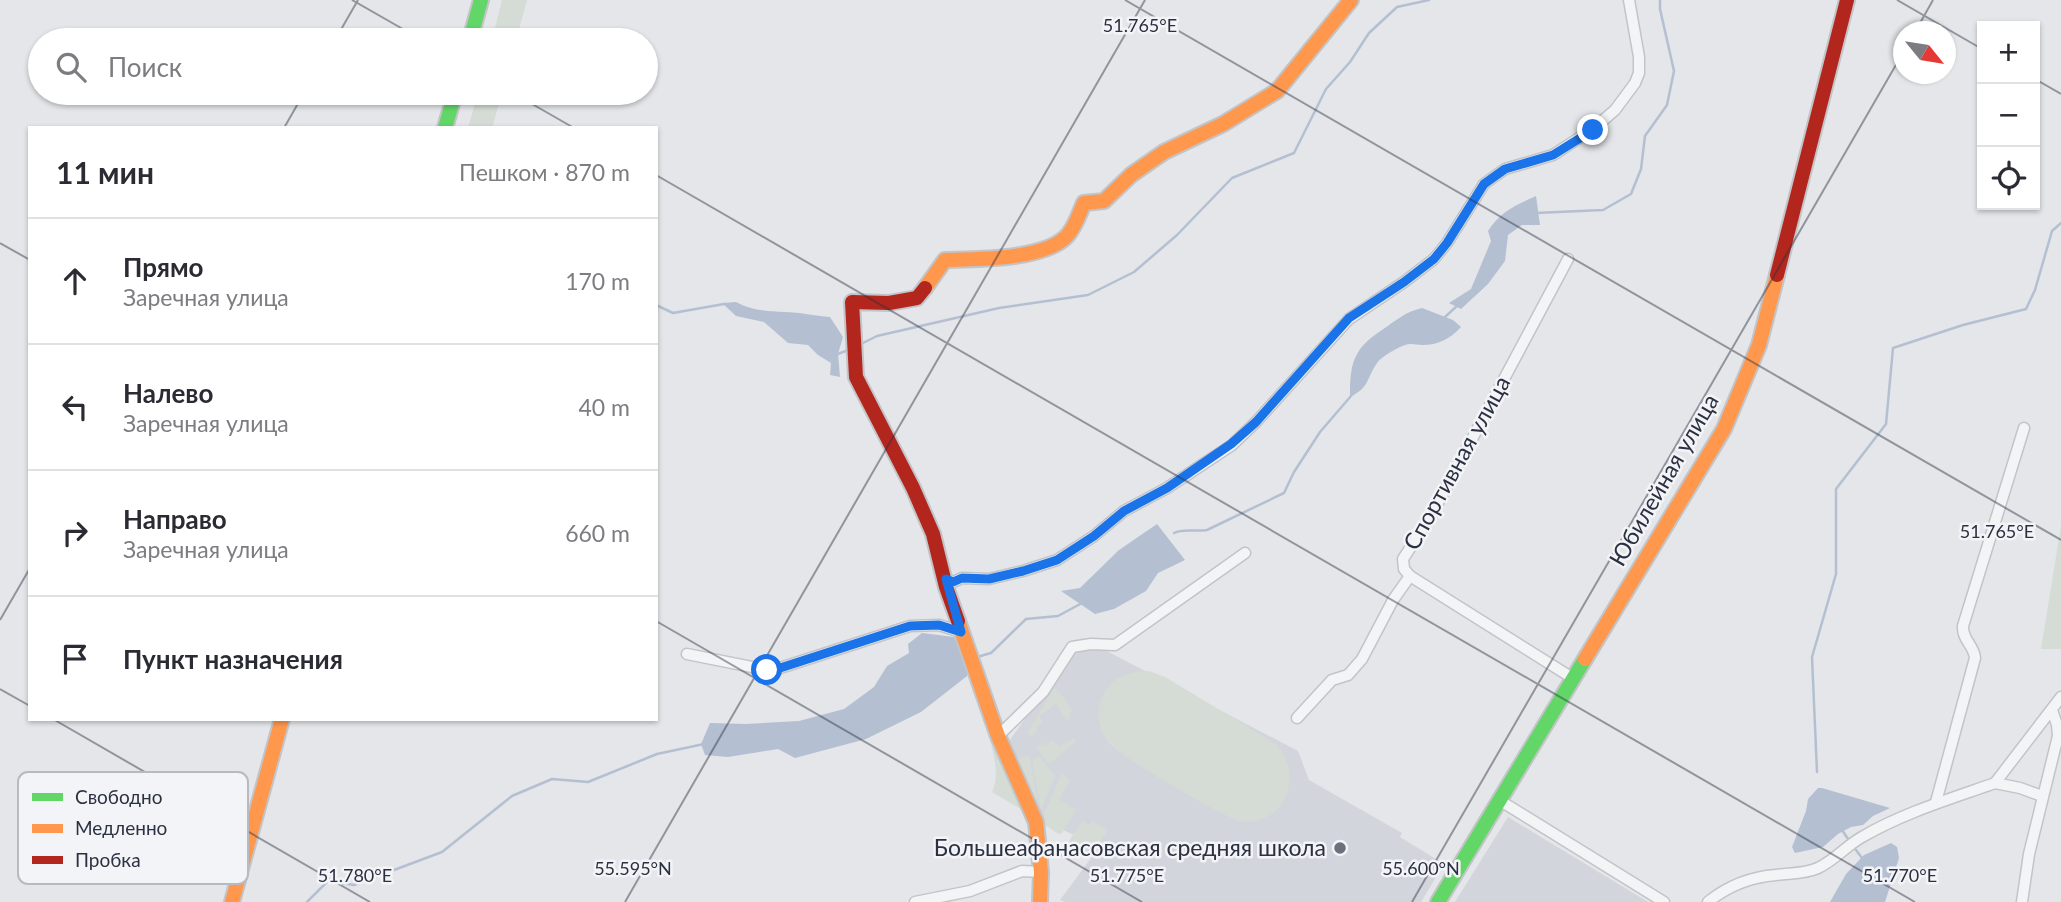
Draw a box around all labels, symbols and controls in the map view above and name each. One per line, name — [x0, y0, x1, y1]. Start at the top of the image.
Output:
text: 51.765°E — [1103, 14, 1177, 36]
north arrow — [1893, 21, 1956, 84]
map controls — [1977, 21, 2040, 210]
button: + — [1977, 21, 2040, 84]
search box — [28, 28, 658, 105]
icon: search — [52, 48, 90, 86]
text: Поиск — [108, 51, 182, 83]
button: − — [1977, 84, 2040, 147]
route end — [1577, 114, 1608, 145]
button: locate — [1977, 147, 2040, 210]
text: 11 мин — [56, 154, 154, 190]
text: Пешком · 870 m — [459, 158, 630, 186]
text: Прямо — [123, 251, 204, 283]
icon: ahead — [56, 262, 94, 300]
text: 170 m — [565, 267, 630, 295]
text: Заречная улица — [123, 283, 289, 311]
street label: Спортивная улица — [1397, 371, 1516, 554]
text: Налево — [123, 377, 213, 409]
icon: left — [56, 388, 94, 426]
street label: Юбилейная улица — [1603, 389, 1724, 570]
text: 40 m — [579, 393, 630, 421]
text: Заречная улица — [123, 409, 289, 437]
text: Направо — [123, 503, 227, 535]
icon: right — [56, 514, 94, 552]
text: 660 m — [565, 519, 630, 547]
text: 51.765°E — [1960, 520, 2034, 542]
text: Заречная улица — [123, 535, 289, 563]
icon: arrive — [56, 640, 94, 678]
text: Пункт назначения — [123, 643, 343, 675]
route start — [751, 654, 782, 685]
legend — [18, 772, 248, 884]
text: Свободно — [75, 785, 163, 808]
text: Медленно — [75, 816, 167, 839]
place label: Большеафанасовская средняя школа — [934, 833, 1326, 861]
marker: Большеафанасовская средняя школа — [1332, 840, 1348, 856]
text: Пробка — [75, 848, 141, 871]
text: 55.595°N — [594, 857, 672, 879]
text: 55.600°N — [1382, 857, 1460, 879]
text: 51.780°E — [318, 864, 392, 886]
text: 51.775°E — [1090, 864, 1164, 886]
text: 51.770°E — [1863, 864, 1937, 886]

